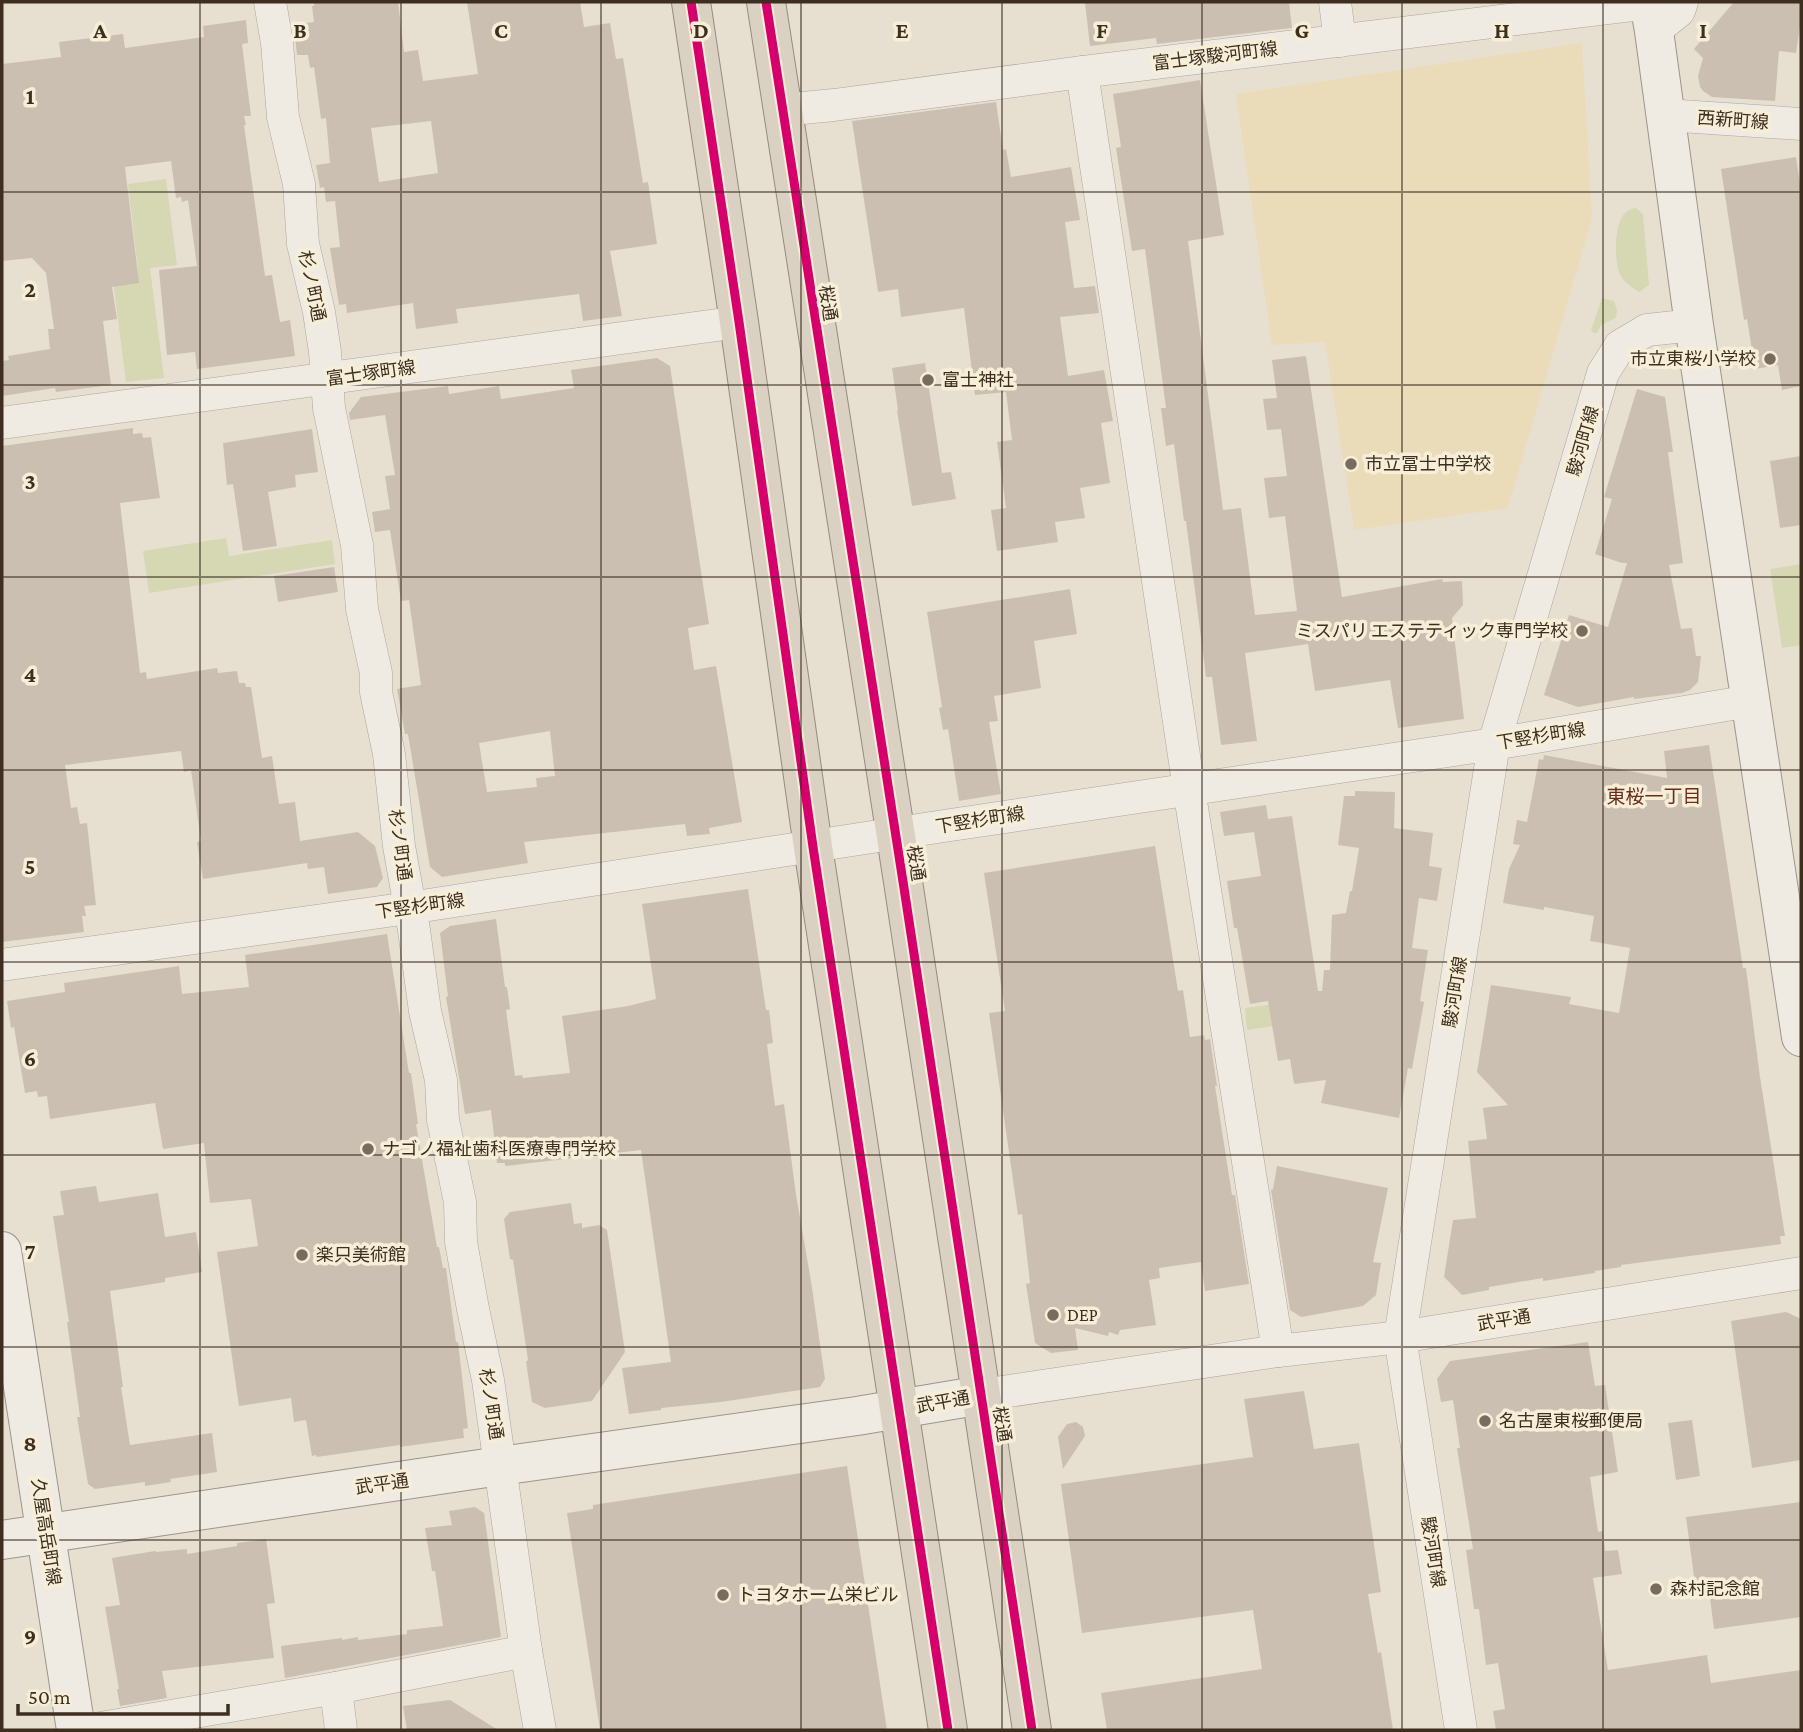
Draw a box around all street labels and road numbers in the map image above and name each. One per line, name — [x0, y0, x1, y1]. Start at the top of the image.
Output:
street label: 富士塚駿河町線 — [1151, 38, 1279, 74]
street label: 西新町線 — [1696, 108, 1770, 132]
street label: 杉ノ町通 — [295, 249, 329, 323]
street label: 桜通 — [815, 284, 841, 322]
street label: 富士塚町線 — [325, 357, 417, 389]
street label: 駿河町線 — [1563, 404, 1603, 478]
street label: 下竪杉町線 — [1495, 719, 1587, 753]
street label: 下竪杉町線 — [934, 803, 1026, 837]
street label: 杉ノ町通 — [385, 808, 415, 882]
street label: 桜通 — [903, 844, 929, 882]
street label: 下竪杉町線 — [374, 890, 466, 922]
street label: 駿河町線 — [1439, 955, 1471, 1029]
street label: 武平通 — [1476, 1306, 1532, 1334]
street label: 杉ノ町通 — [475, 1367, 507, 1441]
street label: 武平通 — [915, 1387, 971, 1417]
street label: 桜通 — [989, 1405, 1015, 1443]
street label: 武平通 — [354, 1470, 410, 1498]
street label: 久屋高岳町線 — [28, 1477, 64, 1587]
street label: 駿河町線 — [1417, 1515, 1449, 1589]

